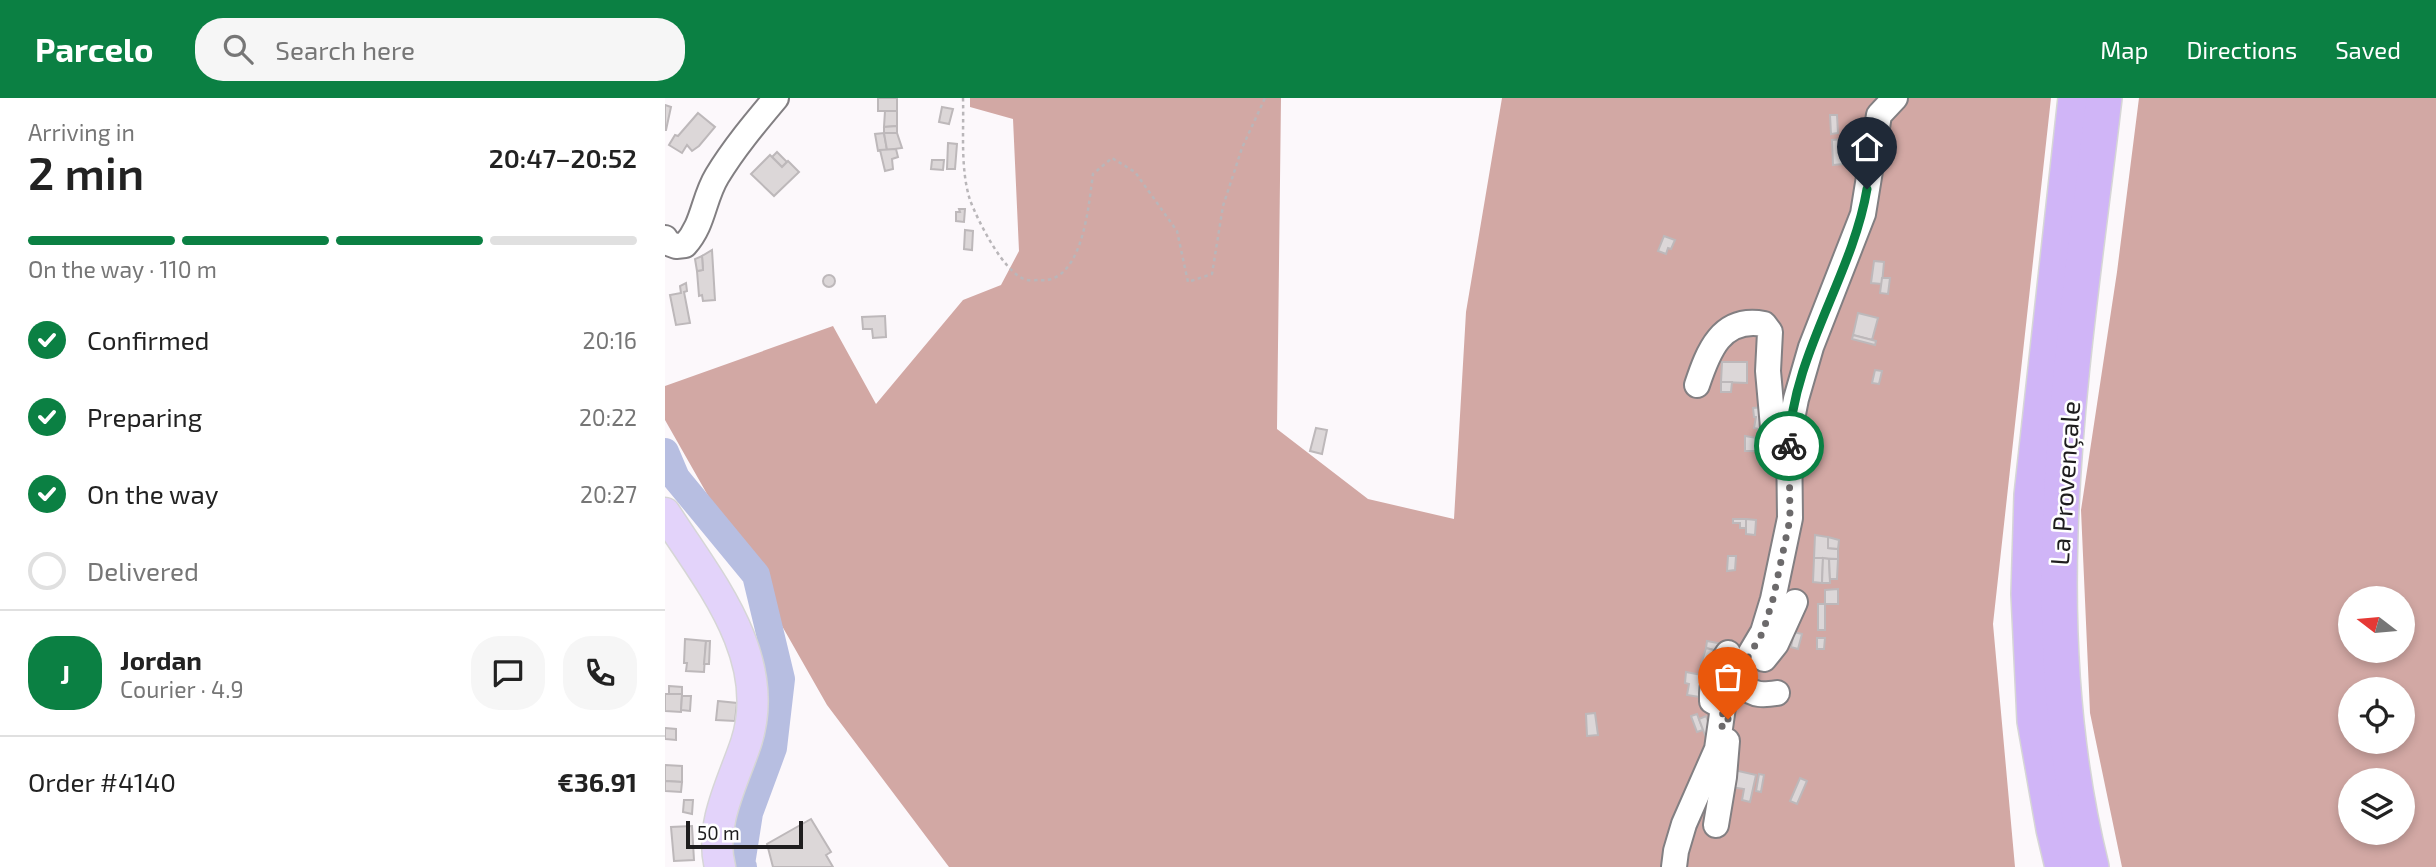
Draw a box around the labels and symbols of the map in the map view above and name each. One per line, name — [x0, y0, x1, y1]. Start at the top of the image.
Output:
pin — [1837, 117, 1897, 189]
street label: La Provençale — [2043, 400, 2087, 566]
courier — [1754, 411, 1824, 481]
north arrow — [2338, 586, 2415, 663]
pin — [1698, 647, 1758, 719]
scale bar — [686, 818, 803, 850]

